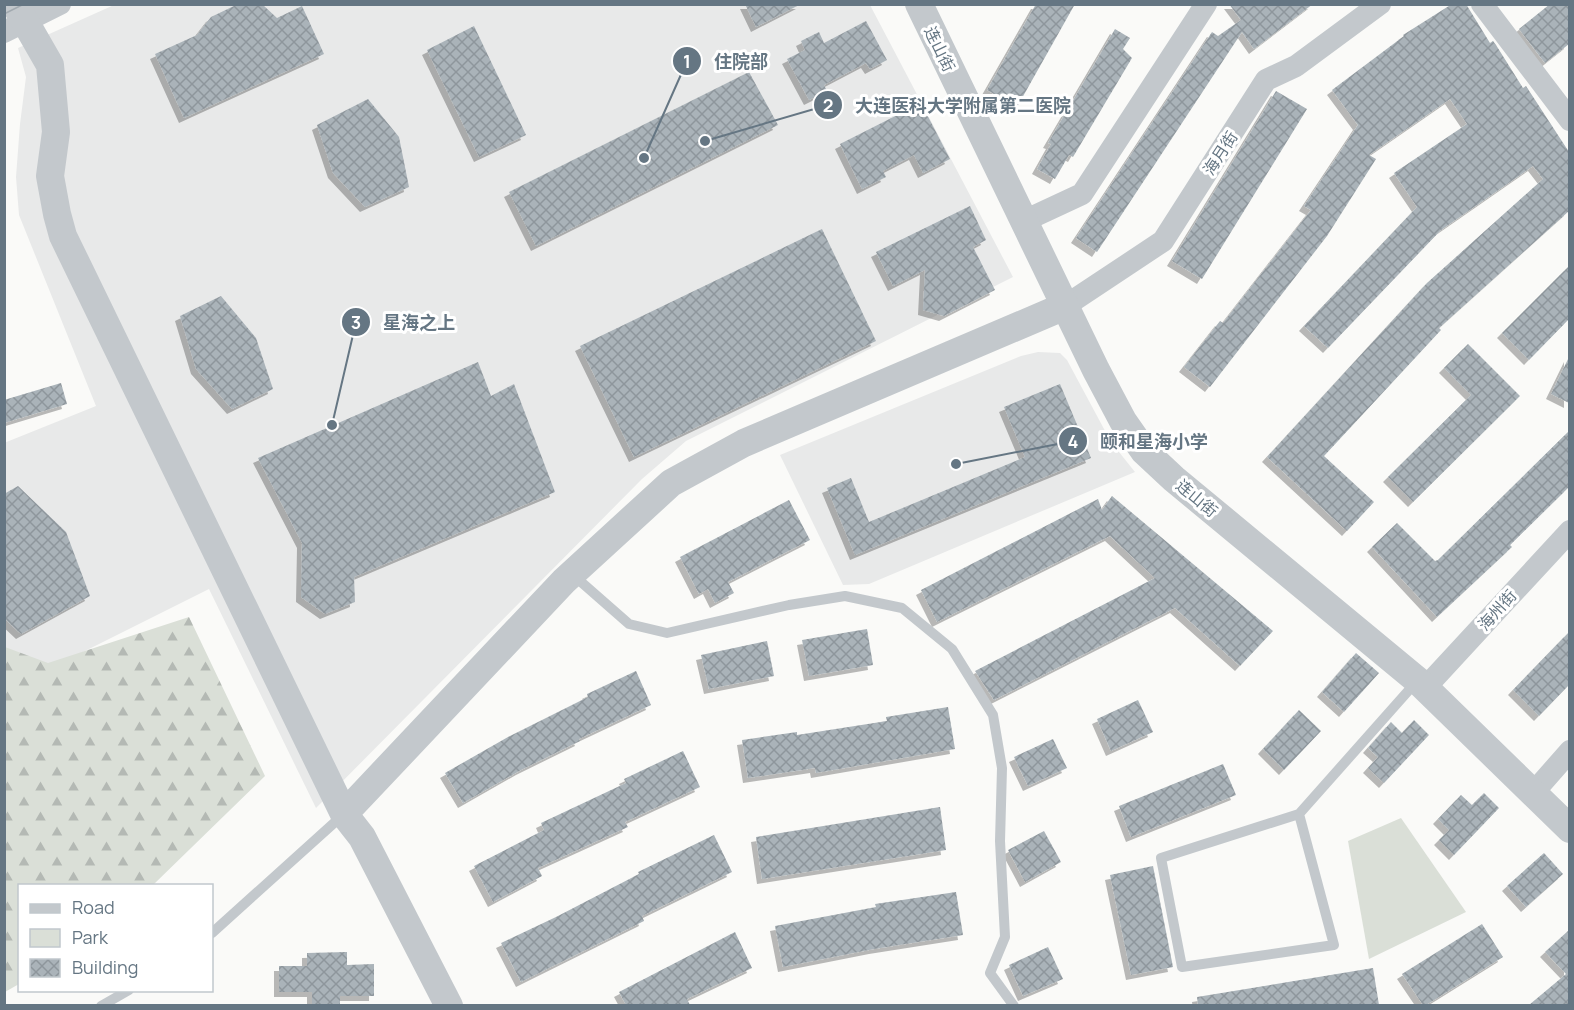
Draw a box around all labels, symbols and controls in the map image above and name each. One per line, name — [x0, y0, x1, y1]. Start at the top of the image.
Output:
street label: 连山街 — [920, 23, 960, 75]
callout: 住院部 — [672, 43, 780, 79]
text: 1 — [683, 49, 691, 73]
text: 住院部 — [714, 49, 768, 73]
callout: 大连医科大学附属第二医院 — [813, 87, 1083, 123]
text: 2 — [823, 93, 833, 117]
text: 大连医科大学附属第二医院 — [855, 93, 1071, 117]
street label: 海月街 — [1198, 127, 1242, 179]
callout: 星海之上 — [341, 304, 467, 340]
text: 3 — [351, 310, 361, 334]
text: 星海之上 — [383, 310, 455, 334]
callout: 颐和星海小学 — [1058, 423, 1220, 459]
text: 4 — [1068, 429, 1079, 453]
text: 颐和星海小学 — [1100, 429, 1208, 453]
street label: 连山街 — [1172, 474, 1222, 522]
street label: 海州街 — [1473, 585, 1521, 635]
legend — [18, 884, 213, 992]
text: Road — [72, 895, 115, 919]
text: Park — [72, 925, 109, 949]
text: Building — [72, 955, 138, 979]

